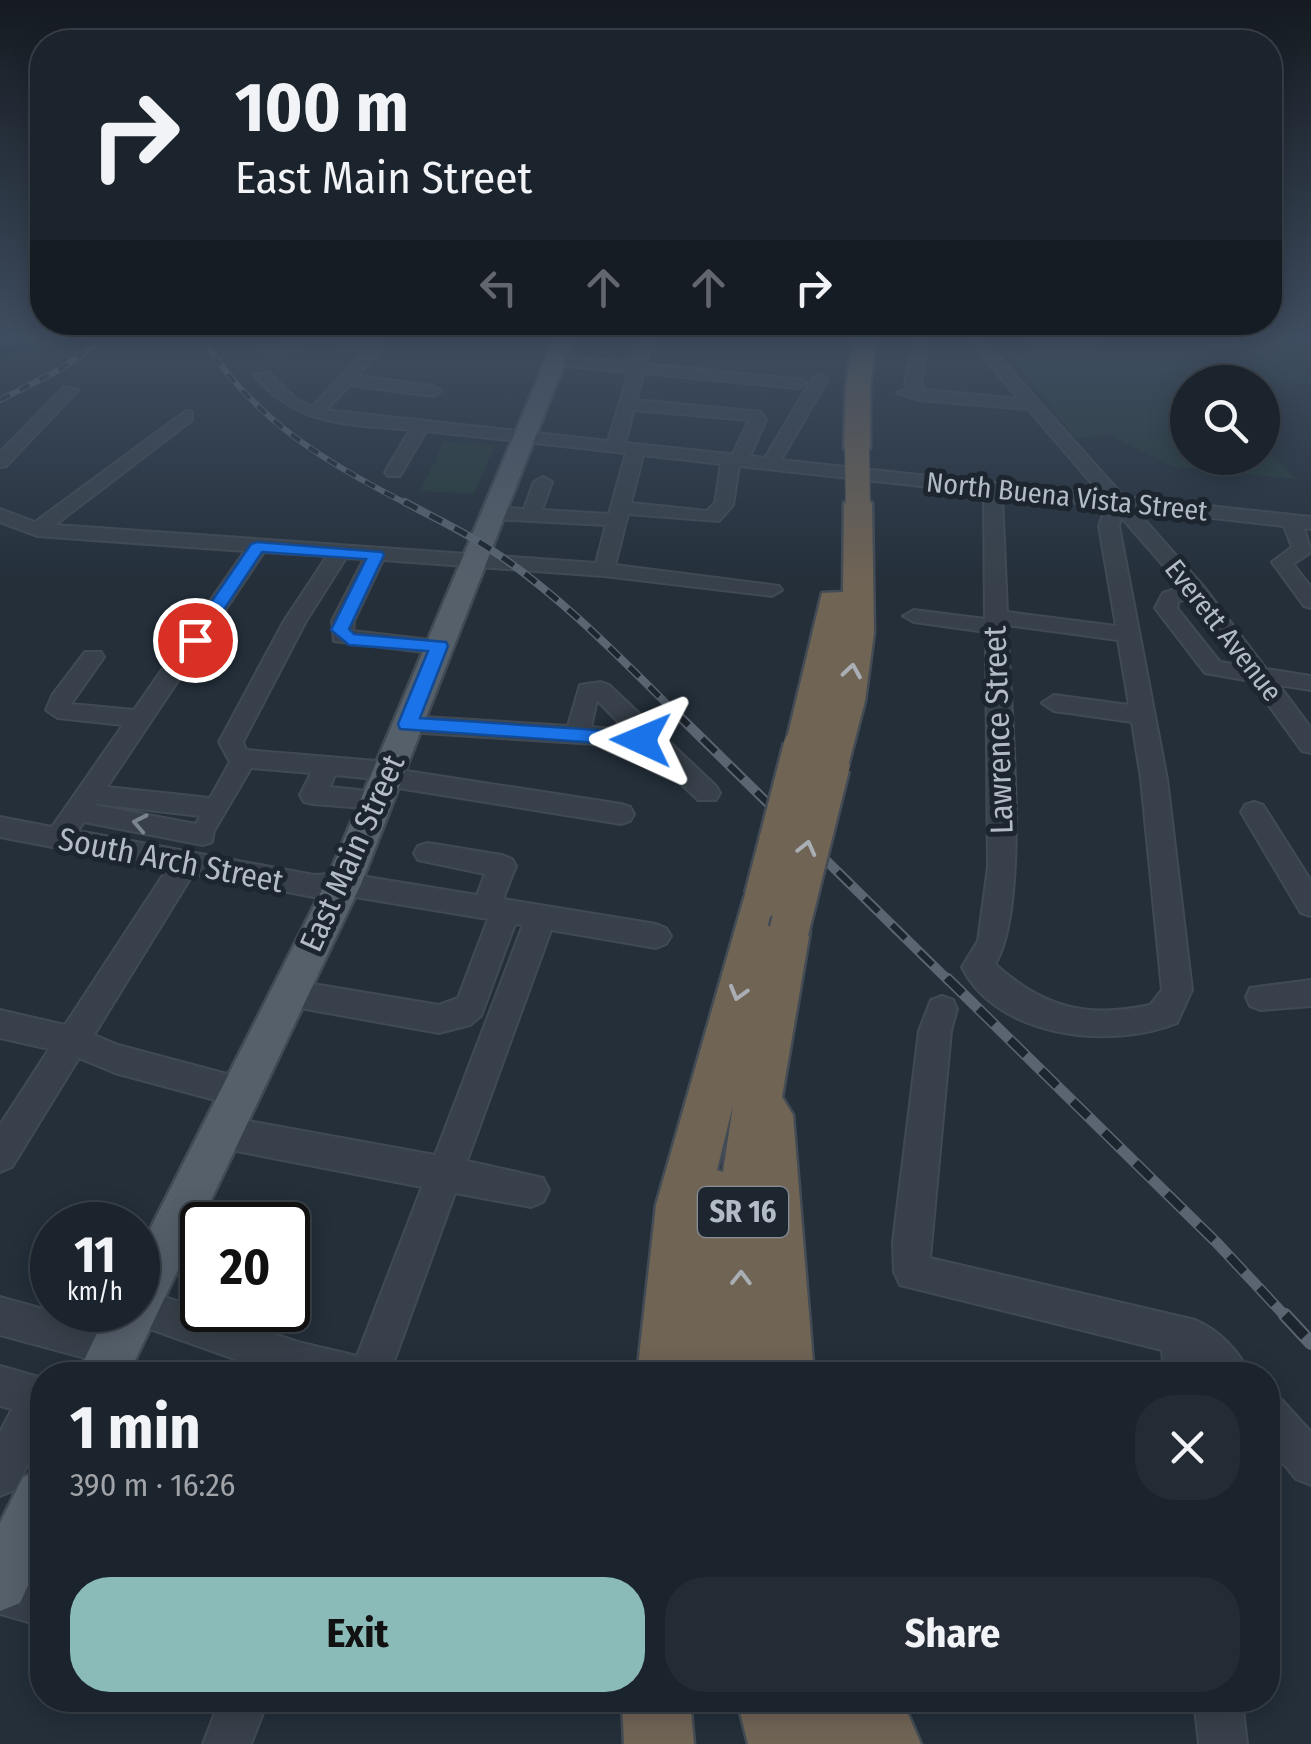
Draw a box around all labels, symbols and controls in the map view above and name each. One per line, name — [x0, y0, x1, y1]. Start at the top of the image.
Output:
text: 100 m — [235, 66, 409, 150]
icon: right — [70, 70, 200, 200]
text: East Main Street — [235, 151, 532, 205]
icon: left — [471, 260, 526, 315]
icon: ahead — [576, 260, 631, 315]
icon: ahead — [681, 260, 736, 315]
icon: right — [786, 260, 841, 315]
map controls — [1170, 365, 1280, 475]
button: search — [1170, 365, 1280, 475]
street label: North Buena Vista Street — [925, 465, 1210, 528]
street label: Everett Avenue — [1158, 553, 1289, 708]
pin — [153, 598, 238, 683]
icon: arrive — [168, 613, 223, 668]
street label: Lawrence Street — [975, 625, 1021, 835]
one-way arrow — [841, 663, 862, 679]
position arrow — [589, 688, 693, 792]
street label: East Main Street — [292, 748, 413, 957]
one-way arrow — [132, 813, 149, 834]
street label: South Arch Street — [55, 820, 287, 901]
one-way arrow — [796, 840, 817, 857]
one-way arrow — [729, 983, 750, 1001]
road number: SR 16 — [698, 1187, 788, 1237]
speed limit sign: 20 — [180, 1202, 310, 1332]
text: 11 — [74, 1225, 116, 1285]
one-way arrow — [730, 1269, 752, 1284]
text: km/h — [67, 1277, 123, 1307]
text: 1 min — [70, 1392, 201, 1464]
button: close — [1135, 1395, 1240, 1500]
text: 390 m · 16:26 — [70, 1466, 235, 1504]
button: Exit — [70, 1577, 645, 1692]
button: Share — [665, 1577, 1240, 1692]

